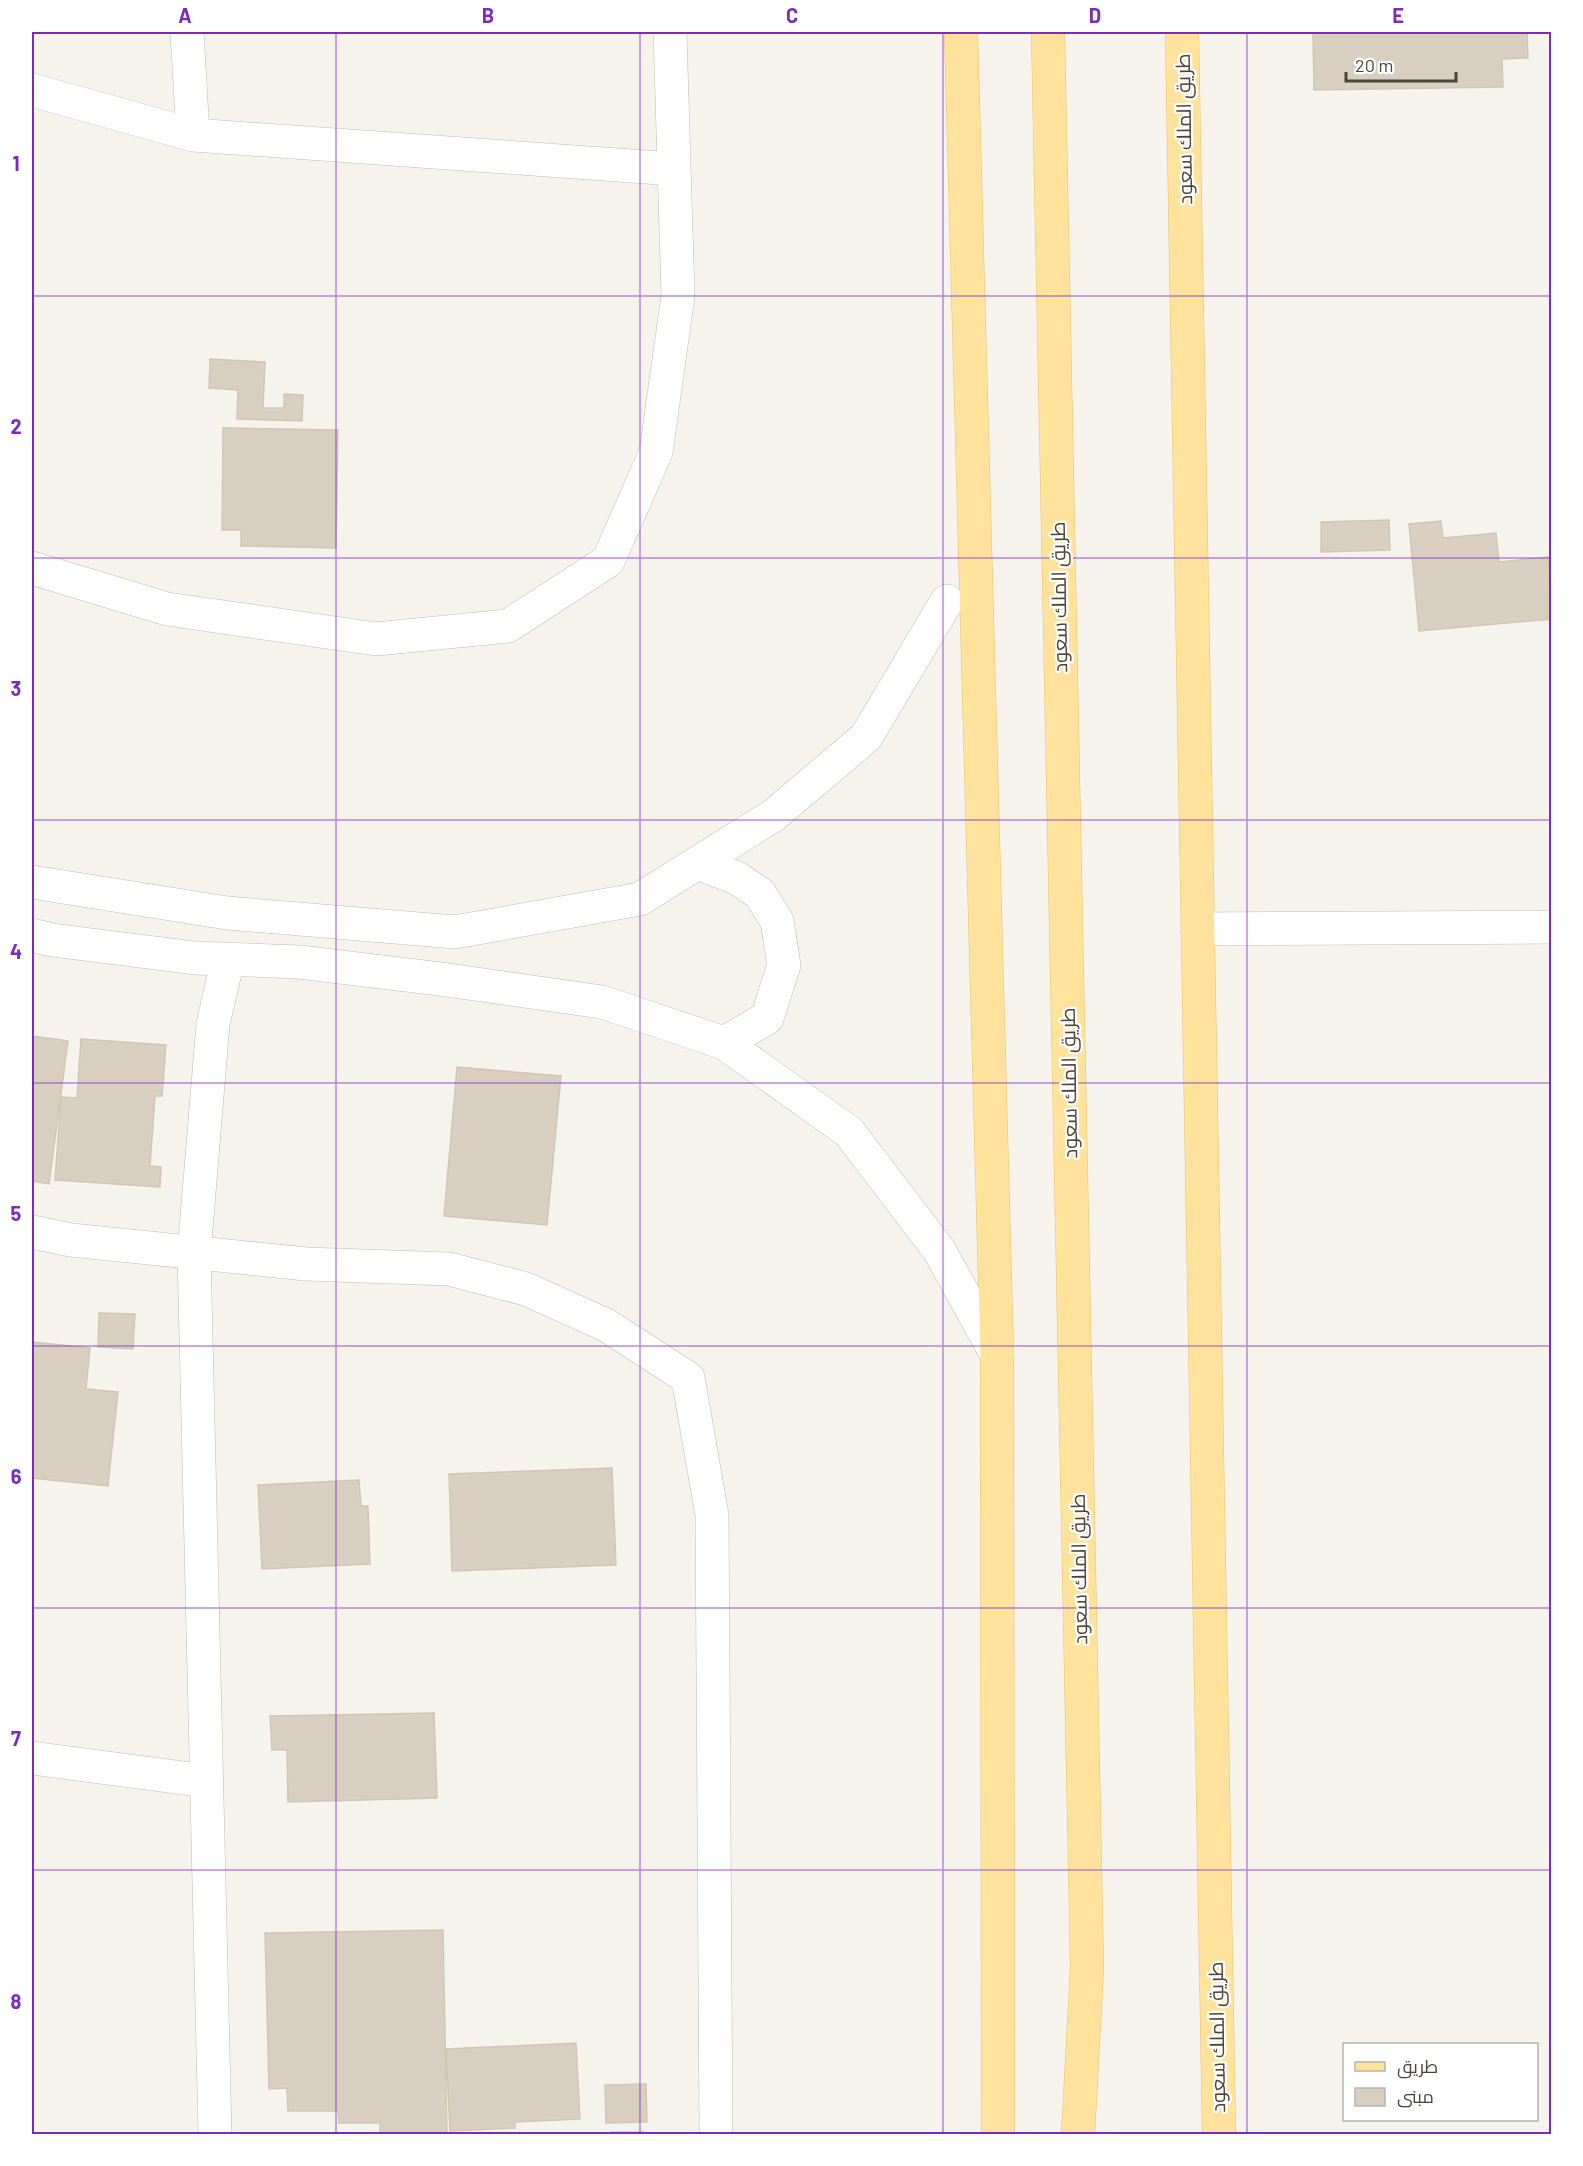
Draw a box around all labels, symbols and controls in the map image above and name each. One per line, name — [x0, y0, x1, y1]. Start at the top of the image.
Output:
text: A — [178, 3, 192, 27]
text: B — [482, 3, 494, 27]
text: C — [786, 3, 798, 27]
text: D — [1089, 3, 1101, 27]
text: E — [1392, 3, 1404, 27]
scale bar — [1346, 45, 1456, 83]
street label: طريق الملك سعود — [1170, 53, 1198, 205]
text: 20 m — [1355, 54, 1393, 76]
text: 1 — [12, 151, 20, 175]
text: 2 — [10, 414, 22, 438]
street label: طريق الملك سعود — [1045, 521, 1073, 673]
text: 3 — [11, 676, 21, 700]
text: 4 — [10, 939, 22, 963]
street label: طريق الملك سعود — [1055, 1007, 1083, 1159]
text: 5 — [11, 1201, 22, 1225]
text: 6 — [11, 1464, 22, 1488]
street label: طريق الملك سعود — [1065, 1493, 1093, 1645]
text: 7 — [11, 1726, 21, 1750]
street label: طريق الملك سعود — [1203, 1961, 1231, 2113]
text: 8 — [11, 1989, 22, 2013]
legend — [1343, 2043, 1538, 2121]
text: طريق — [1397, 2055, 1438, 2079]
text: مبنى — [1397, 2085, 1434, 2108]

